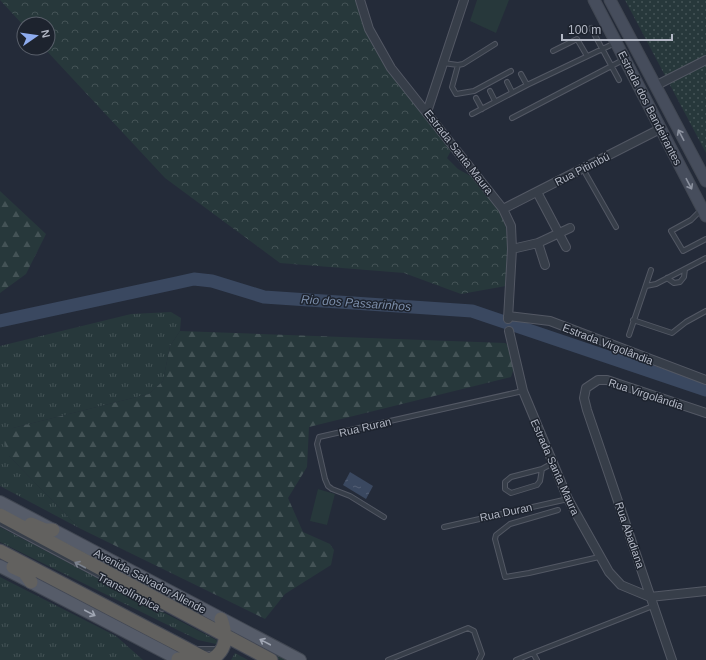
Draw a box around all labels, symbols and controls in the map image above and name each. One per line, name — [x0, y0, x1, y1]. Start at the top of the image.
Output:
north arrow — [16, 16, 56, 56]
scale bar — [562, 16, 672, 42]
text: 100 m — [568, 23, 601, 37]
text: N — [39, 29, 52, 39]
street label: Estrada dos Bandeirantes — [616, 49, 684, 168]
street label: Estrada Santa Maura — [422, 107, 496, 197]
one-way arrow — [677, 129, 684, 141]
street label: Rua Pitimbú — [553, 150, 611, 188]
one-way arrow — [686, 178, 693, 190]
water label: Rio dos Passarinhos — [301, 292, 411, 314]
street label: Estrada Virgolândia — [561, 321, 656, 367]
street label: Rua Virgolândia — [607, 376, 686, 412]
street label: Rua Ruran — [338, 415, 392, 439]
street label: Estrada Santa Maura — [528, 417, 582, 518]
street label: Rua Abadiana — [613, 500, 647, 570]
street label: Rua Duran — [479, 501, 533, 523]
street label: Avenida Salvador Allende — [92, 546, 208, 616]
one-way arrow — [74, 561, 86, 569]
street label: Transolímpica — [96, 571, 163, 614]
one-way arrow — [84, 610, 96, 617]
one-way arrow — [259, 638, 271, 645]

